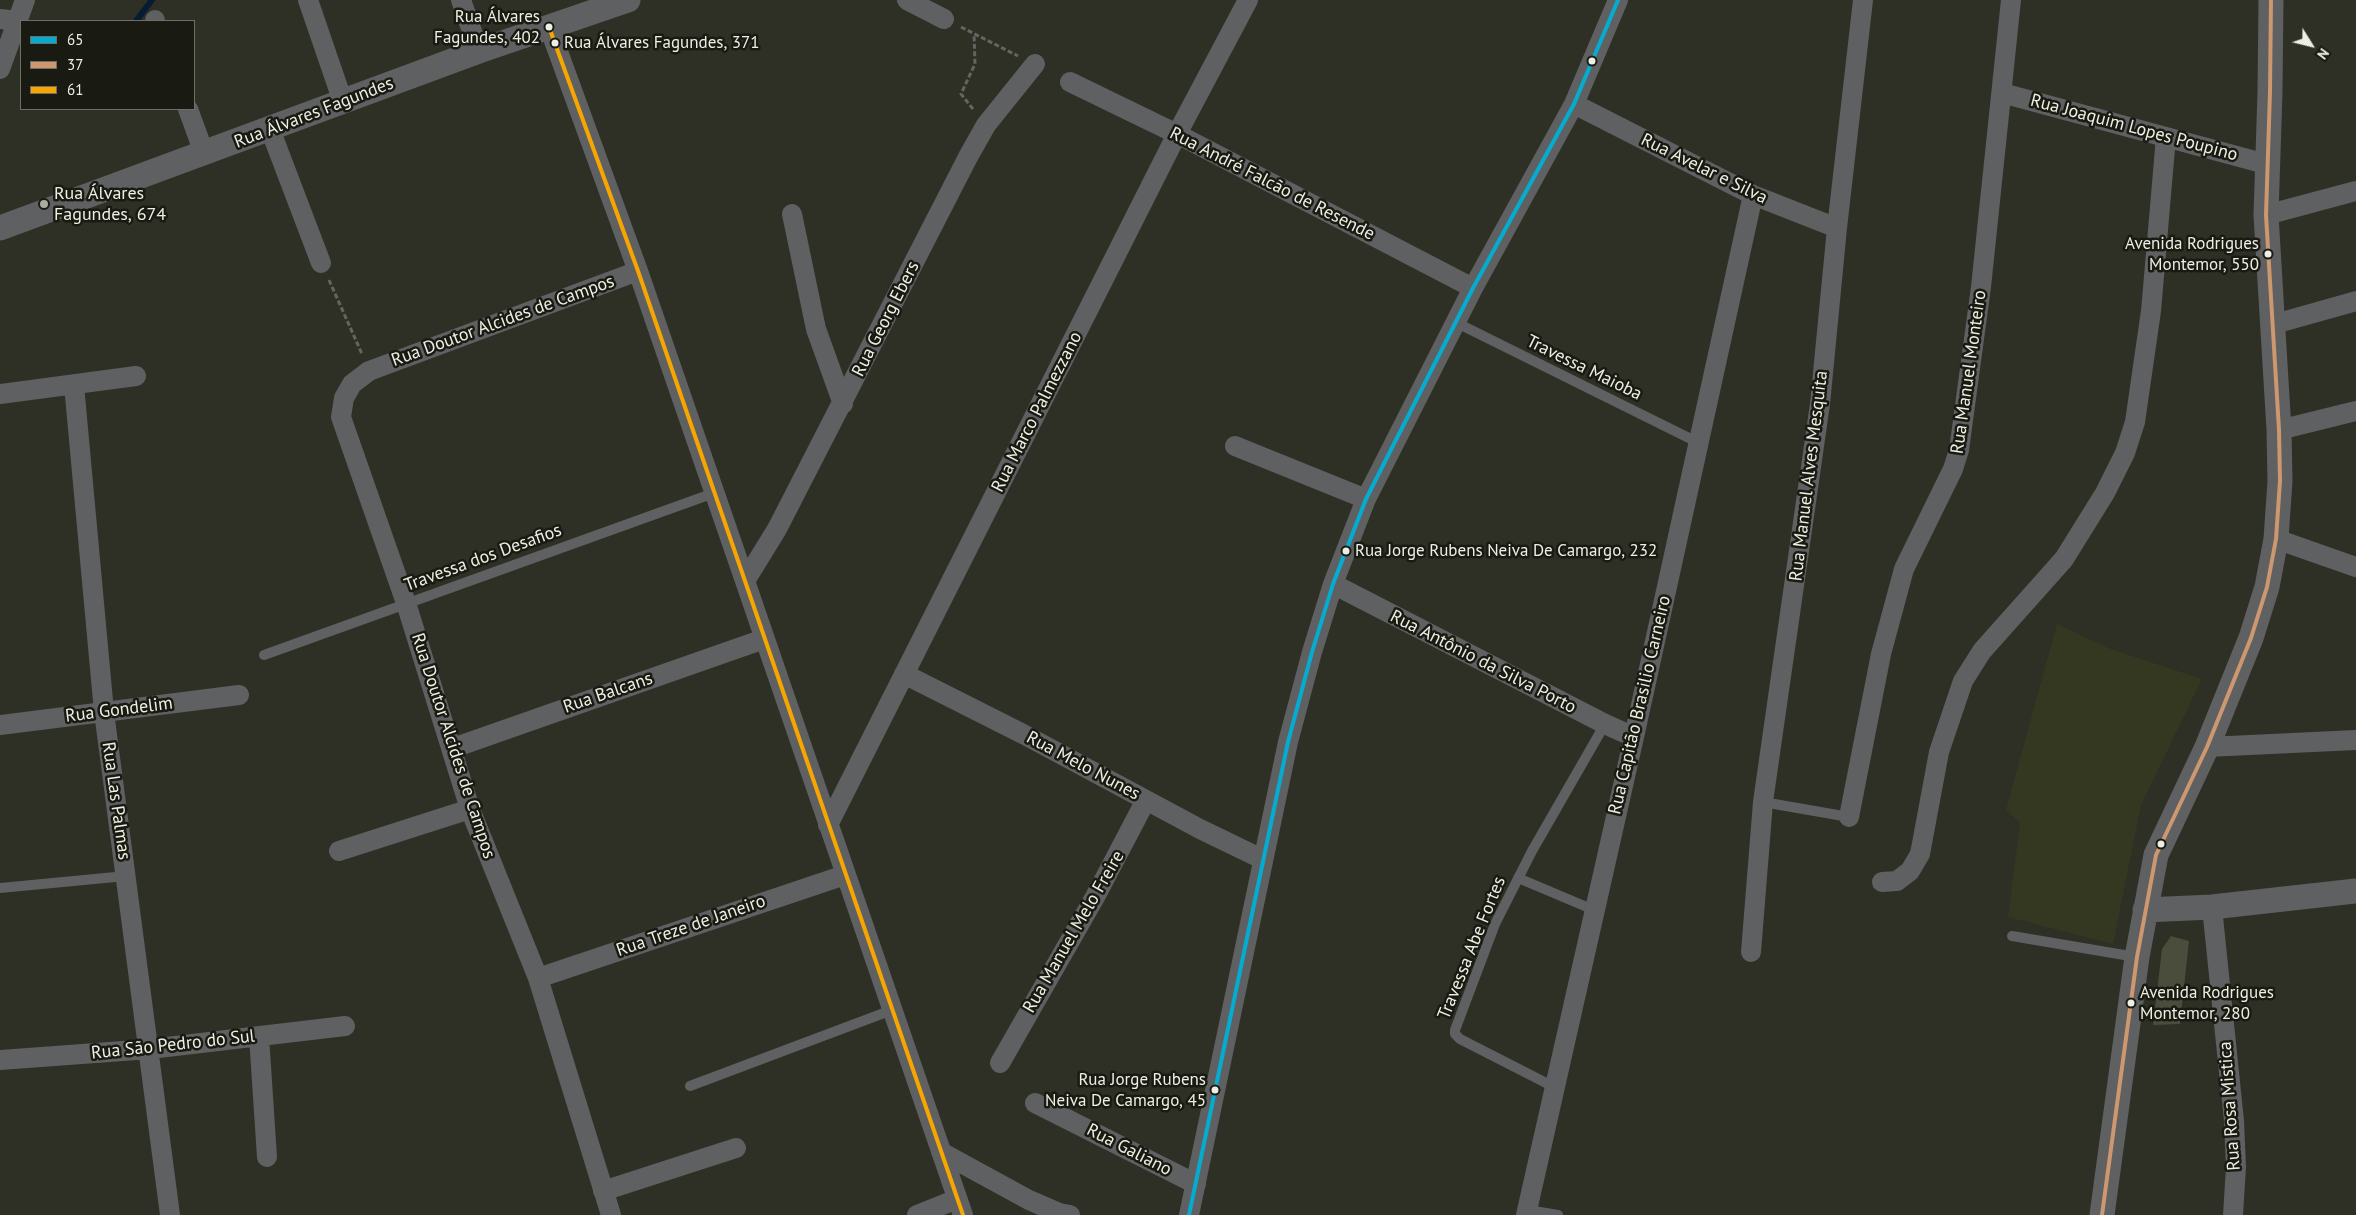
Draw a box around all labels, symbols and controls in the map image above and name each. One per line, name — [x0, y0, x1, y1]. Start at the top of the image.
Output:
place label: Rua Álvares Fagundes, 402 — [434, 7, 540, 47]
legend — [20, 20, 195, 110]
north arrow — [2286, 20, 2336, 70]
marker: Rua Álvares Fagundes, 402 — [544, 22, 554, 32]
text: 65 — [67, 30, 83, 49]
place label: Rua Álvares Fagundes, 371 — [564, 33, 760, 53]
marker: Rua Álvares Fagundes, 371 — [550, 38, 560, 48]
text: N — [2313, 45, 2333, 63]
text: 37 — [67, 55, 83, 74]
unlabelled marker — [1587, 56, 1597, 66]
street label: Rua Álvares Fagundes — [231, 73, 397, 153]
text: 61 — [67, 80, 83, 99]
street label: Rua Joaquim Lopes Poupino — [2028, 90, 2240, 166]
street label: Rua André Falcão de Resende — [1166, 123, 1378, 245]
street label: Rua Avelar e Silva — [1637, 129, 1771, 209]
place label: Rua Álvares Fagundes, 674 — [54, 183, 166, 225]
marker: Rua Álvares Fagundes, 674 — [38, 198, 50, 210]
place label: Avenida Rodrigues Montemor, 550 — [2125, 234, 2259, 274]
marker: Avenida Rodrigues Montemor, 550 — [2263, 249, 2273, 259]
street label: Rua Georg Ebers — [848, 258, 924, 380]
street label: Rua Doutor Alcides de Campos — [389, 271, 617, 371]
street label: Rua Manuel Monteiro — [1947, 289, 1991, 455]
street label: Rua Marco Palmezzano — [987, 328, 1087, 496]
street label: Travessa Maioba — [1523, 331, 1645, 405]
street label: Rua Manuel Alves Mesquita — [1785, 370, 1833, 582]
street label: Travessa dos Desafios — [401, 520, 565, 596]
place label: Rua Jorge Rubens Neiva De Camargo, 232 — [1355, 541, 1657, 561]
marker: Rua Jorge Rubens Neiva De Camargo, 232 — [1341, 546, 1351, 556]
street label: Rua Capitão Brasilio Carneiro — [1604, 593, 1676, 817]
street label: Rua Antônio da Silva Porto — [1386, 606, 1580, 718]
street label: Rua Doutor Alcides de Campos — [406, 631, 500, 861]
street label: Rua Balcans — [560, 668, 656, 718]
street label: Rua Gondelim — [64, 693, 174, 727]
street label: Rua Melo Nunes — [1023, 727, 1143, 805]
street label: Rua Las Palmas — [97, 741, 135, 861]
unlabelled marker — [2156, 839, 2166, 849]
street label: Rua Manuel Melo Freire — [1019, 847, 1129, 1017]
street label: Travessa Abe Fortes — [1433, 873, 1511, 1023]
street label: Rua Treze de Janeiro — [614, 890, 768, 962]
place label: Avenida Rodrigues Montemor, 280 — [2140, 983, 2274, 1023]
marker: Avenida Rodrigues Montemor, 280 — [2126, 998, 2136, 1008]
street label: Rua São Pedro do Sul — [90, 1026, 256, 1064]
street label: Rua Rosa Mistica — [2215, 1041, 2245, 1171]
place label: Rua Jorge Rubens Neiva De Camargo, 45 — [1045, 1070, 1206, 1110]
marker: Rua Jorge Rubens Neiva De Camargo, 45 — [1210, 1085, 1220, 1095]
street label: Rua Galiano — [1083, 1119, 1175, 1181]

